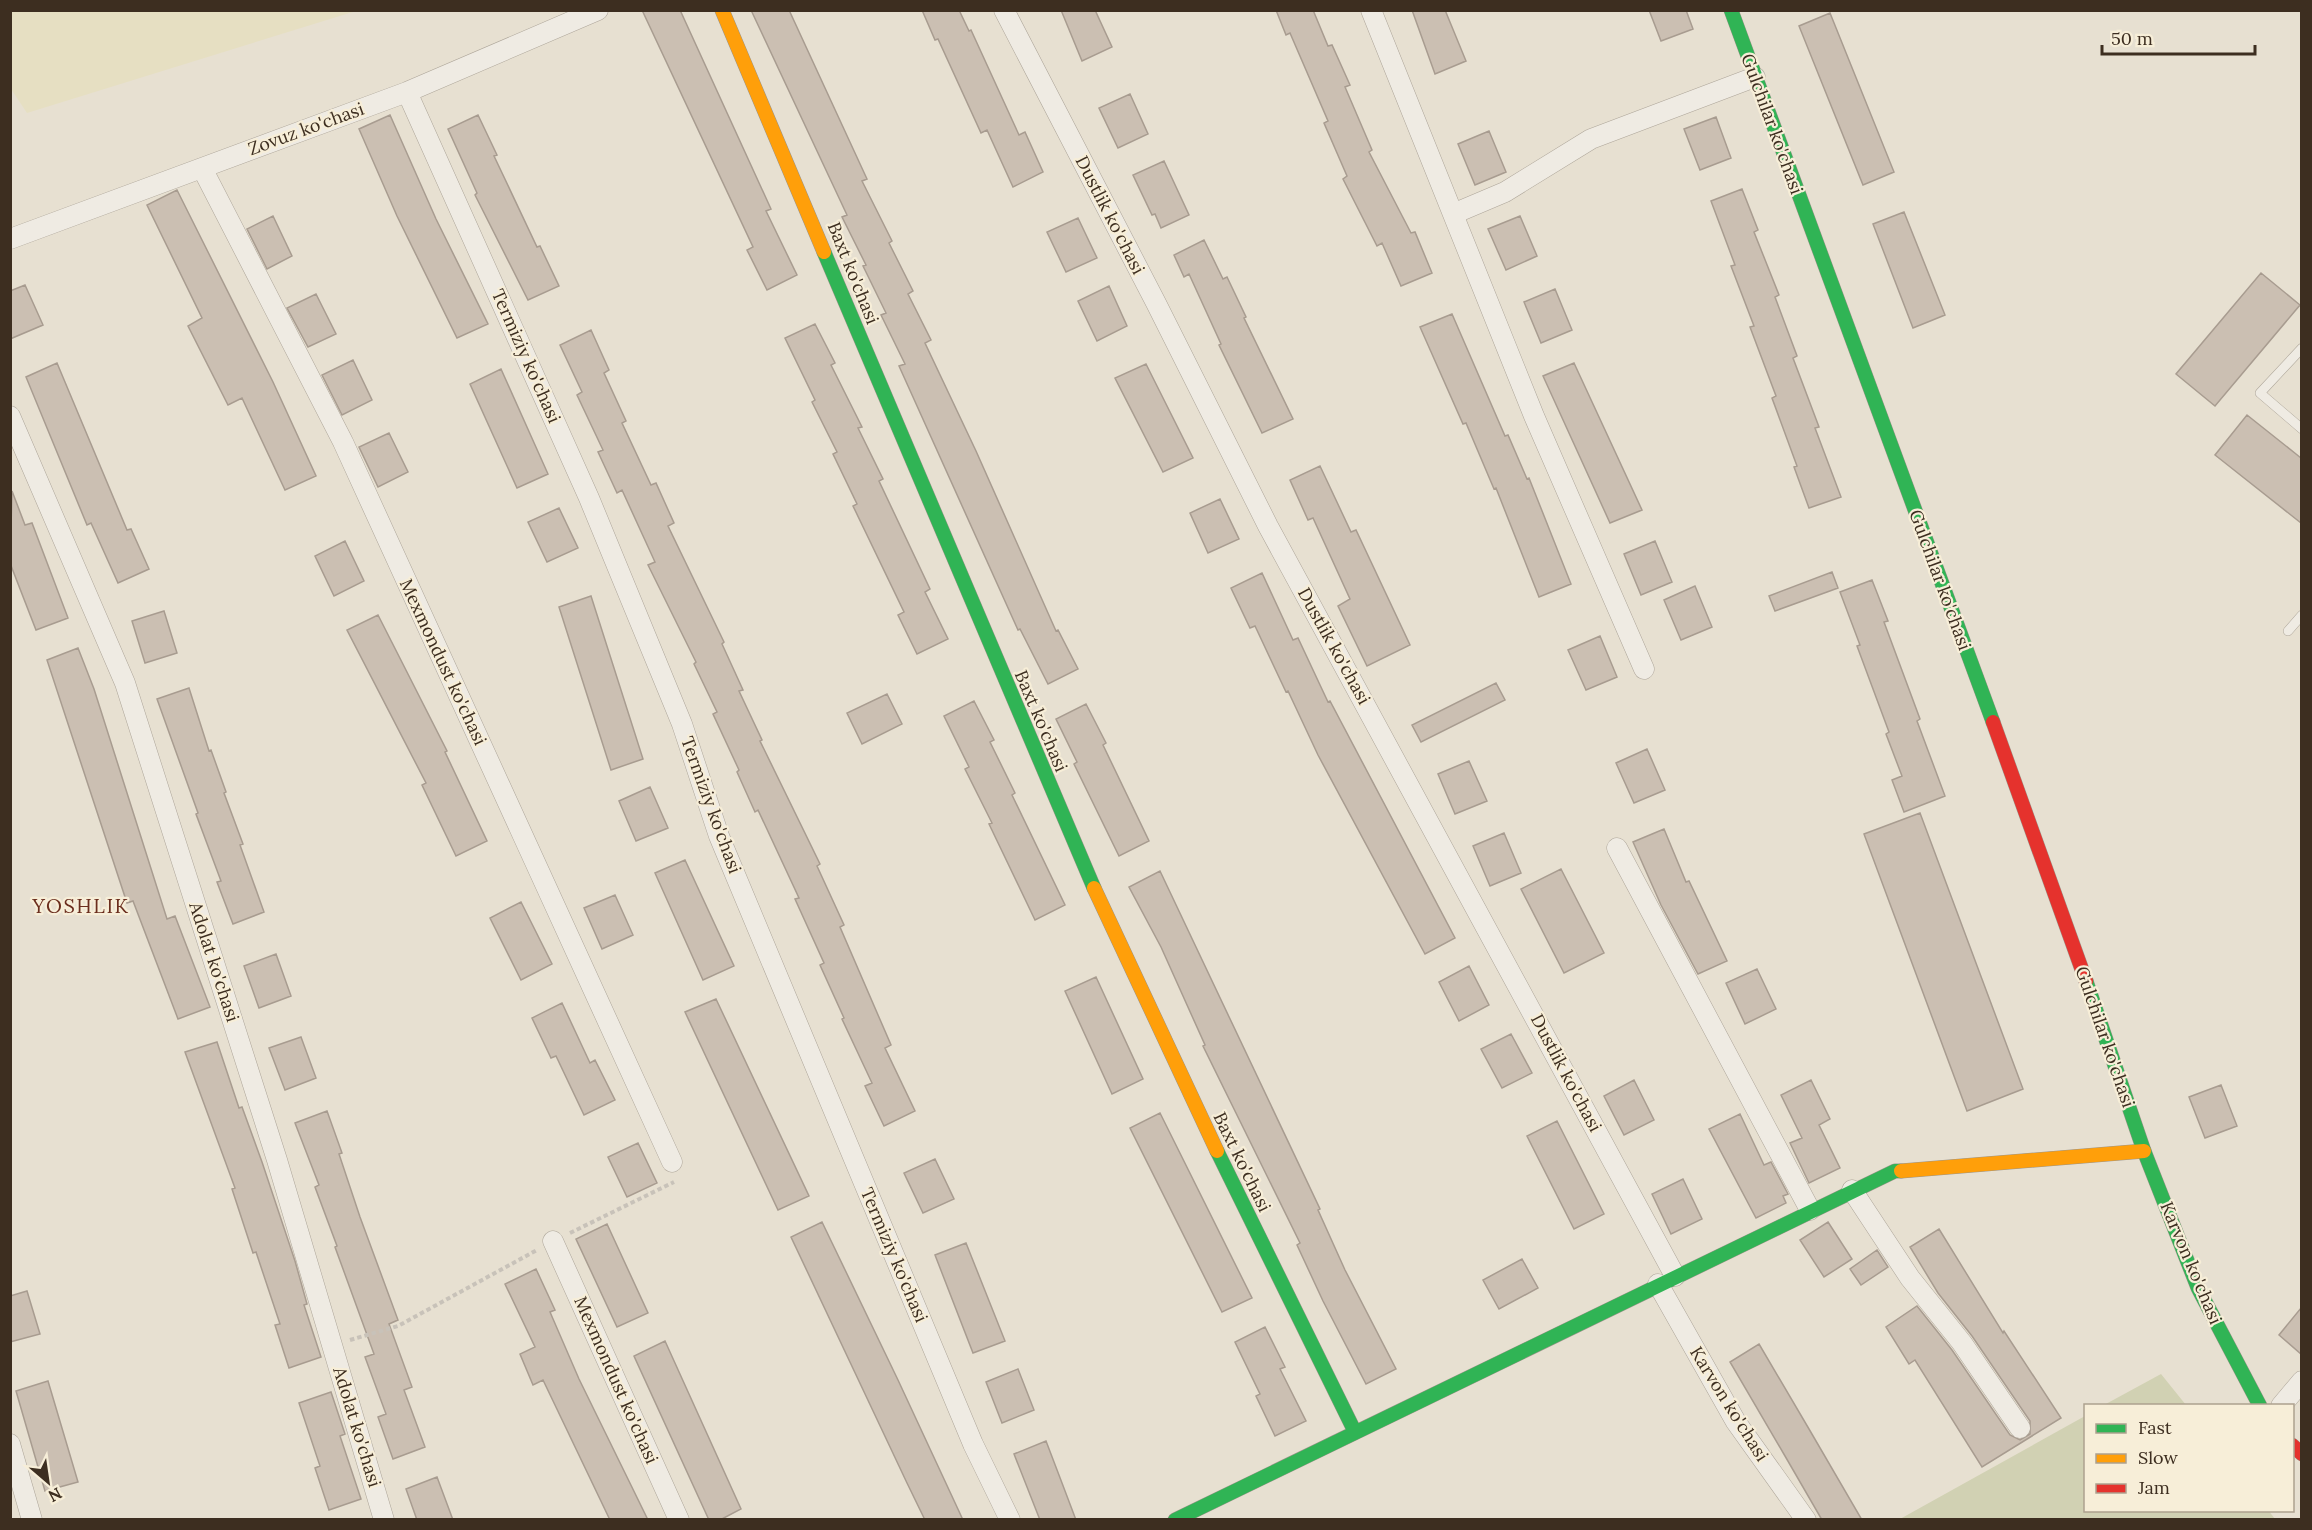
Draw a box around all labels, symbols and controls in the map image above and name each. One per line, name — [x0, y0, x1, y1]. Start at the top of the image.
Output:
scale bar — [2102, 18, 2255, 56]
text: 50 m — [2111, 27, 2153, 50]
street label: Gulchilar ko'chasi — [1736, 50, 1809, 197]
street label: Zovuz ko'chasi — [245, 97, 367, 160]
street label: Dustlik ko'chasi — [1071, 152, 1150, 278]
street label: Baxt ko'chasi — [823, 218, 884, 327]
street label: Termiziy ko'chasi — [487, 285, 566, 426]
street label: Gulchilar ko'chasi — [1904, 506, 1977, 653]
street label: Mexmondust ko'chasi — [395, 575, 492, 749]
street label: Dustlik ko'chasi — [1293, 583, 1376, 708]
street label: Baxt ko'chasi — [1010, 667, 1073, 775]
street label: Termiziy ko'chasi — [676, 733, 747, 876]
district label: YOSHLIK — [31, 893, 130, 918]
street label: Adolat ko'chasi — [184, 898, 245, 1025]
street label: Gulchilar ko'chasi — [2071, 963, 2140, 1110]
street label: Dustlik ko'chasi — [1526, 1010, 1607, 1136]
street label: Baxt ko'chasi — [1208, 1108, 1276, 1215]
street label: Termiziy ko'chasi — [856, 1184, 933, 1326]
street label: Karvon ko'chasi — [2155, 1198, 2228, 1328]
street label: Mexmondust ko'chasi — [569, 1292, 664, 1467]
street label: Karvon ko'chasi — [1685, 1342, 1774, 1465]
street label: Adolat ko'chasi — [328, 1363, 387, 1490]
legend — [2084, 1404, 2294, 1512]
text: Fast — [2138, 1416, 2172, 1439]
text: Slow — [2138, 1446, 2178, 1469]
north arrow — [18, 1452, 78, 1512]
text: Jam — [2137, 1476, 2170, 1499]
text: N — [45, 1483, 66, 1507]

